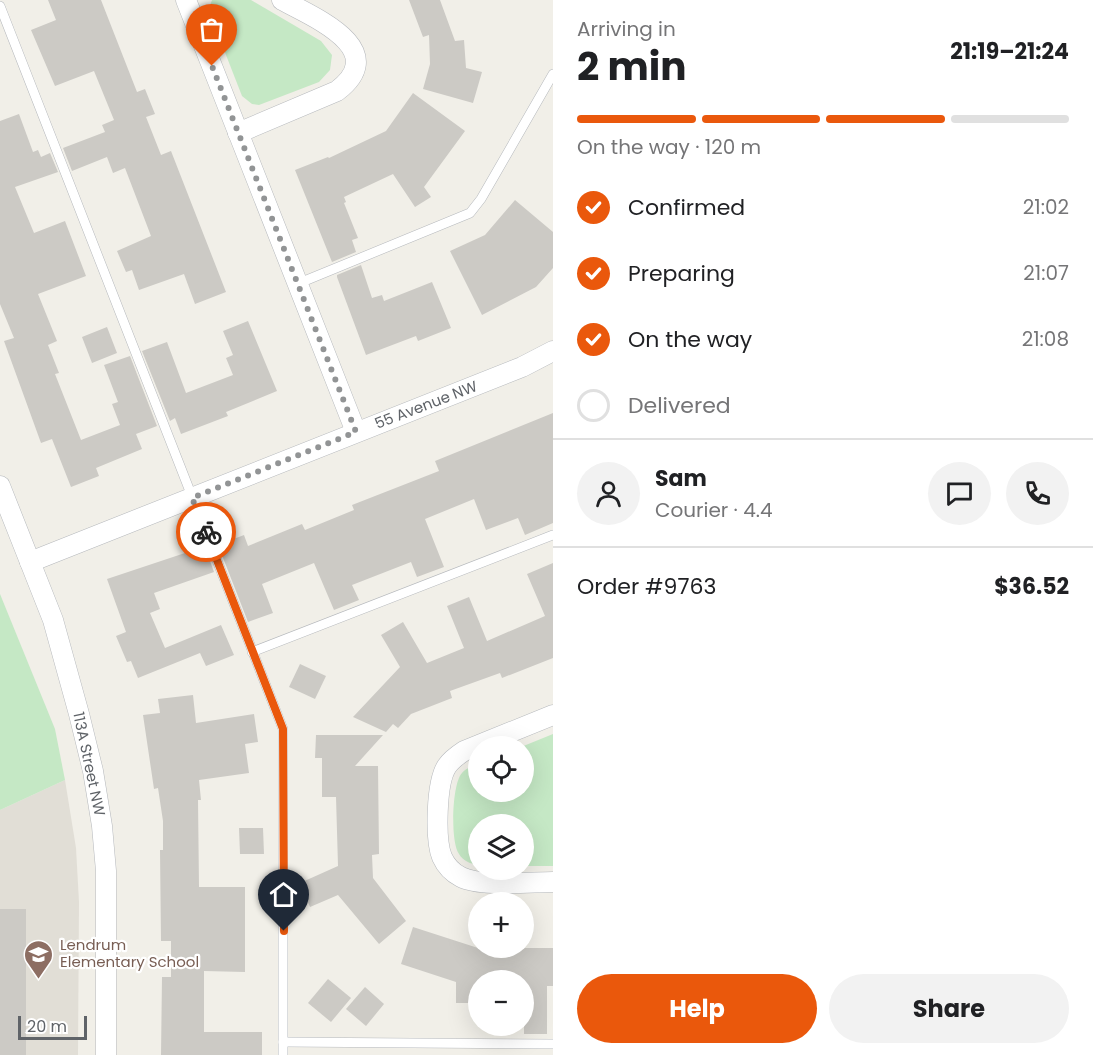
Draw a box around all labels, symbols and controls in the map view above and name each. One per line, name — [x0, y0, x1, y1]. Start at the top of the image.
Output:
pin — [186, 4, 237, 66]
icon: bag — [195, 13, 228, 46]
text: Arriving in — [577, 15, 676, 43]
text: 21:19–21:24 — [950, 36, 1069, 67]
text: 2 min — [577, 39, 687, 94]
text: On the way · 120 m — [577, 133, 761, 161]
icon: check — [577, 191, 610, 224]
text: Confirmed — [628, 192, 745, 223]
text: 21:02 — [1023, 193, 1069, 221]
icon: check — [577, 257, 610, 290]
text: Preparing — [628, 258, 735, 289]
text: 21:07 — [1023, 259, 1069, 287]
icon: check — [577, 323, 610, 356]
text: On the way — [628, 324, 752, 355]
text: 21:08 — [1022, 325, 1069, 353]
street label: 55 Avenue NW — [371, 375, 480, 434]
text: Delivered — [628, 390, 731, 421]
button: person — [577, 462, 640, 525]
button: chat — [928, 462, 991, 525]
button: phone — [1006, 462, 1069, 525]
text: Sam — [655, 463, 707, 494]
text: Courier · 4.4 — [655, 496, 773, 524]
courier — [176, 502, 236, 562]
icon: bike — [190, 516, 223, 549]
text: Order #9763 — [577, 571, 716, 602]
text: $36.52 — [994, 571, 1069, 602]
street label: 113A Street NW — [68, 710, 111, 818]
map controls — [468, 736, 534, 1036]
button: locate — [468, 736, 534, 802]
button: layers — [468, 814, 534, 880]
pin — [258, 869, 309, 931]
icon: home — [267, 878, 300, 911]
button: + — [468, 892, 534, 958]
place label: Lendrum Elementary School — [60, 934, 199, 972]
school or university icon: Lendrum Elementary School — [23, 938, 55, 980]
button: − — [468, 970, 534, 1036]
button: Help — [577, 974, 817, 1043]
button: Share — [829, 974, 1069, 1043]
scale bar — [18, 1013, 87, 1040]
text: 20 m — [27, 1015, 67, 1038]

